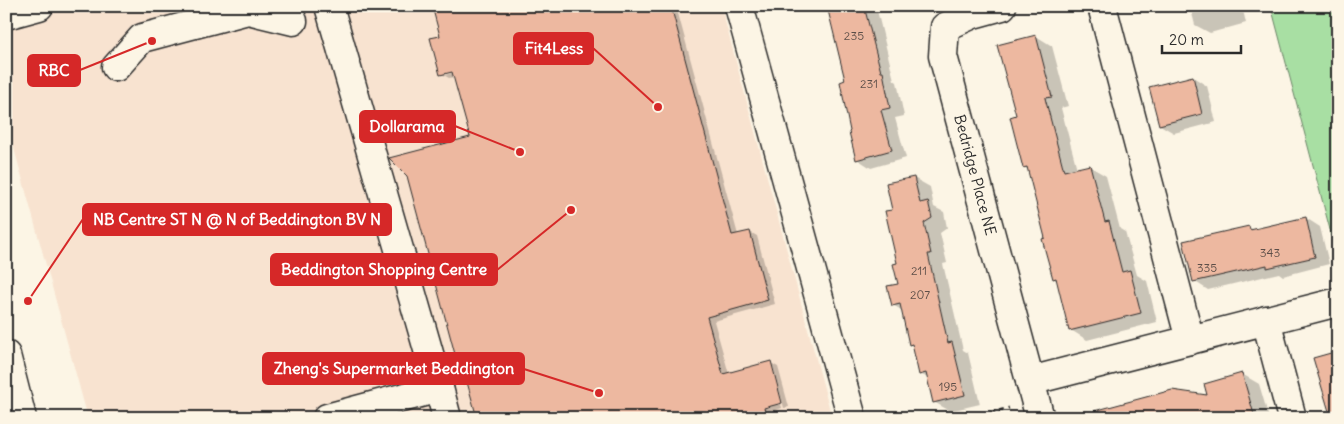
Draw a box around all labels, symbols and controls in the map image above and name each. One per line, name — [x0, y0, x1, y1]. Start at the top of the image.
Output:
scale bar — [1162, 22, 1240, 54]
house number: 235 — [844, 28, 864, 43]
text: 20 m — [1169, 30, 1204, 49]
callout: Fit4Less — [514, 33, 593, 64]
text: Fit4Less — [525, 38, 583, 58]
callout: RBC — [28, 55, 80, 86]
text: RBC — [38, 60, 70, 80]
house number: 231 — [860, 76, 878, 91]
callout: Dollarama — [360, 111, 455, 142]
street label: Bedridge Place NE — [950, 112, 1001, 237]
text: Dollarama — [369, 116, 445, 136]
callout: NB Centre ST N @ N of Beddington BV N — [83, 204, 391, 235]
text: NB Centre ST N @ N of Beddington BV N — [93, 209, 381, 230]
house number: 343 — [1260, 245, 1280, 260]
callout: Beddington Shopping Centre — [271, 254, 497, 285]
text: Beddington Shopping Centre — [281, 259, 487, 280]
house number: 335 — [1197, 260, 1217, 275]
house number: 211 — [911, 263, 927, 278]
house number: 207 — [910, 287, 930, 302]
callout: Zheng's Supermarket Beddington — [263, 353, 524, 384]
text: Zheng's Supermarket Beddington — [274, 358, 514, 379]
house number: 195 — [939, 379, 957, 394]

